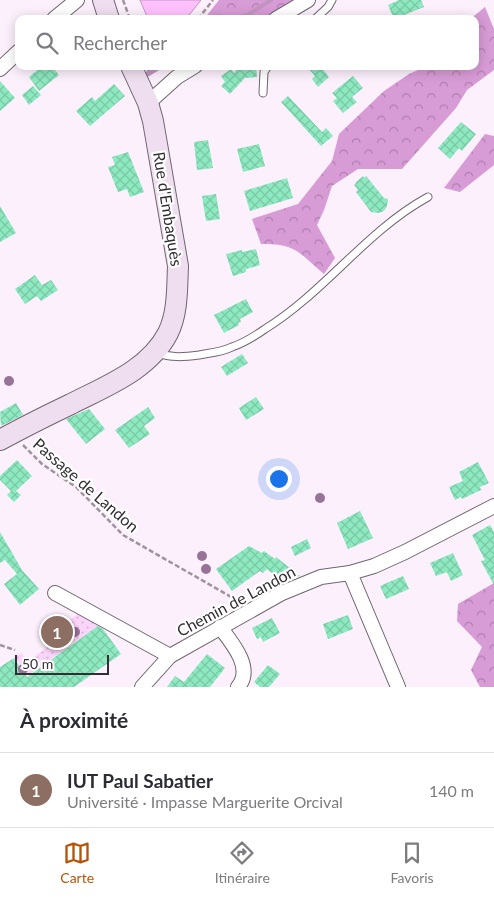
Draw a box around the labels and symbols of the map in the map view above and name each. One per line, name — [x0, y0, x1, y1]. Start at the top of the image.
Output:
street label: Rue d'Embaquès — [150, 150, 187, 268]
street label: Passage de Landon — [30, 434, 143, 536]
your location — [266, 466, 292, 492]
street label: Chemin de Landon — [173, 561, 298, 640]
pin: 1 — [41, 613, 73, 651]
scale bar — [15, 652, 109, 675]

